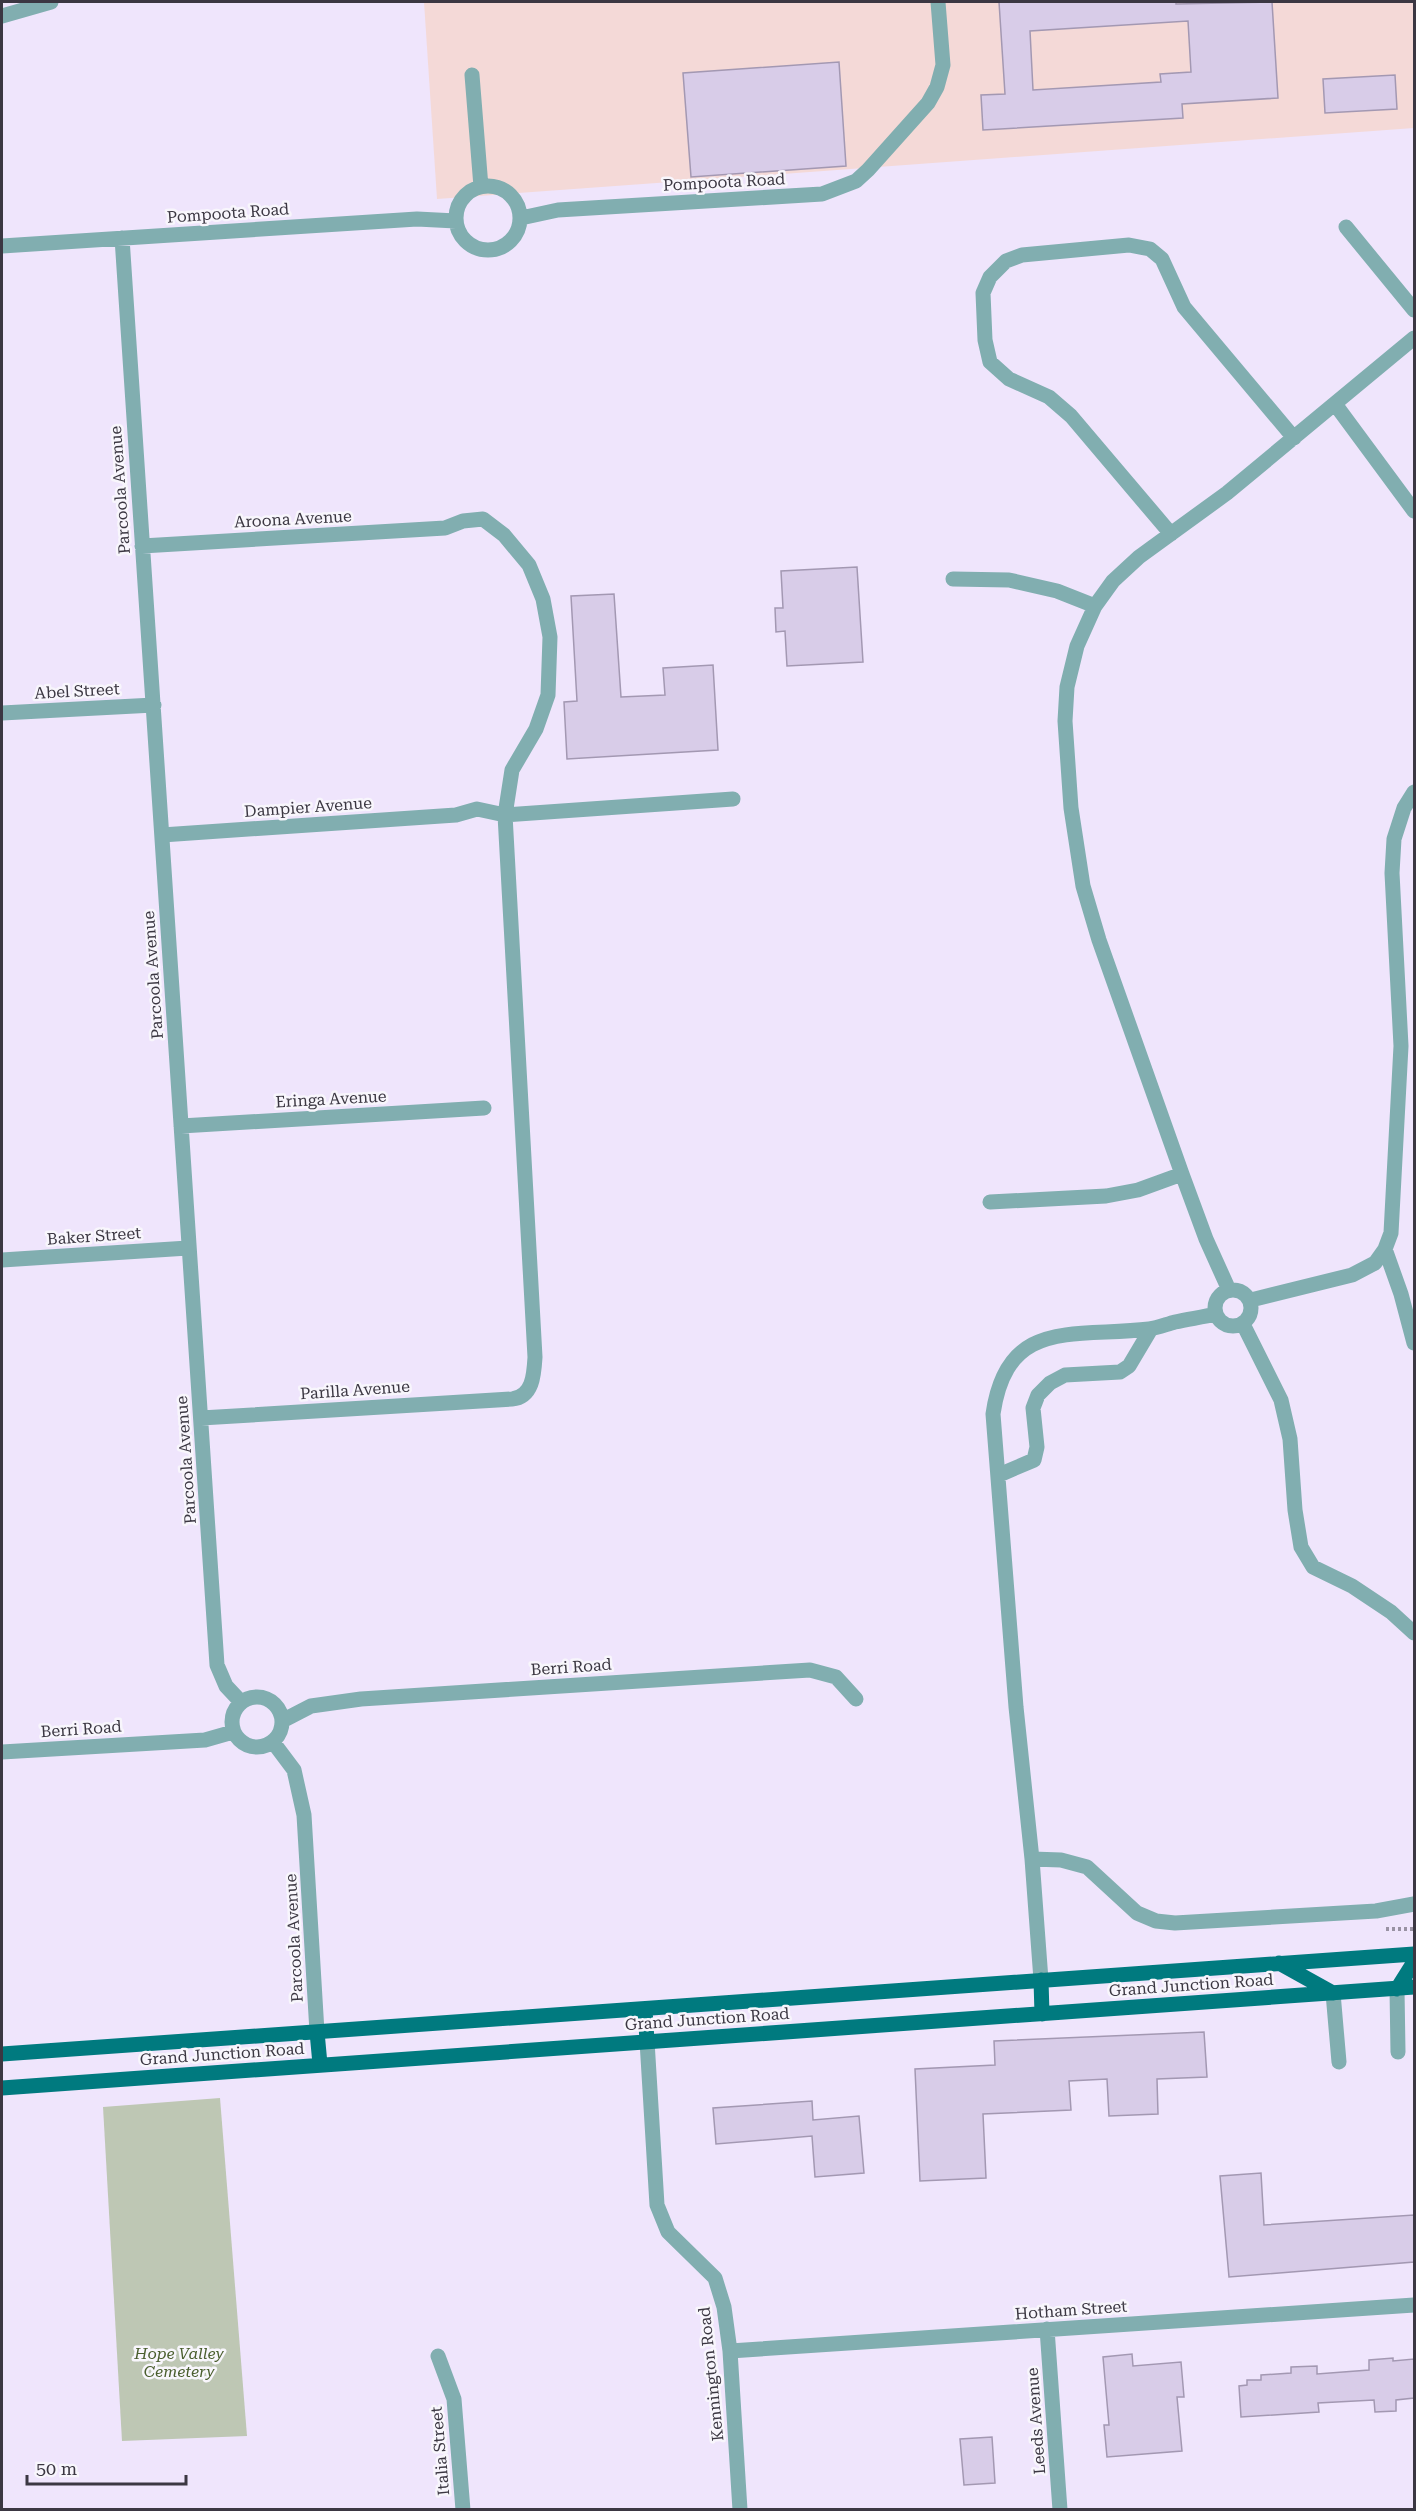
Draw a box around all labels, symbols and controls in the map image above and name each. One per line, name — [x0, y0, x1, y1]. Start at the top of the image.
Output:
street label: Pompoota Road — [662, 169, 786, 195]
street label: Pompoota Road — [166, 199, 290, 227]
street label: Parcoola Avenue — [106, 425, 134, 555]
street label: Aroona Avenue — [234, 506, 352, 532]
street label: Abel Street — [34, 679, 120, 703]
street label: Dampier Avenue — [244, 793, 373, 821]
street label: Parcoola Avenue — [139, 910, 167, 1040]
street label: Eringa Avenue — [275, 1087, 387, 1111]
street label: Baker Street — [46, 1223, 142, 1249]
street label: Parilla Avenue — [299, 1377, 411, 1403]
street label: Parcoola Avenue — [172, 1395, 200, 1525]
street label: Berri Road — [530, 1655, 612, 1679]
street label: Berri Road — [40, 1717, 122, 1741]
street label: Parcoola Avenue — [281, 1873, 307, 2003]
street label: Grand Junction Road — [1108, 1970, 1274, 2000]
street label: Grand Junction Road — [624, 2004, 790, 2034]
street label: Grand Junction Road — [139, 2039, 305, 2069]
street label: Hotham Street — [1014, 2297, 1128, 2323]
street label: Kennington Road — [695, 2306, 727, 2442]
park label: Hope Valley Cemetery — [133, 2344, 225, 2381]
street label: Leeds Avenue — [1023, 2367, 1049, 2475]
street label: Italia Street — [427, 2406, 453, 2496]
scale bar — [27, 2448, 186, 2486]
text: 50 m — [36, 2458, 77, 2479]

